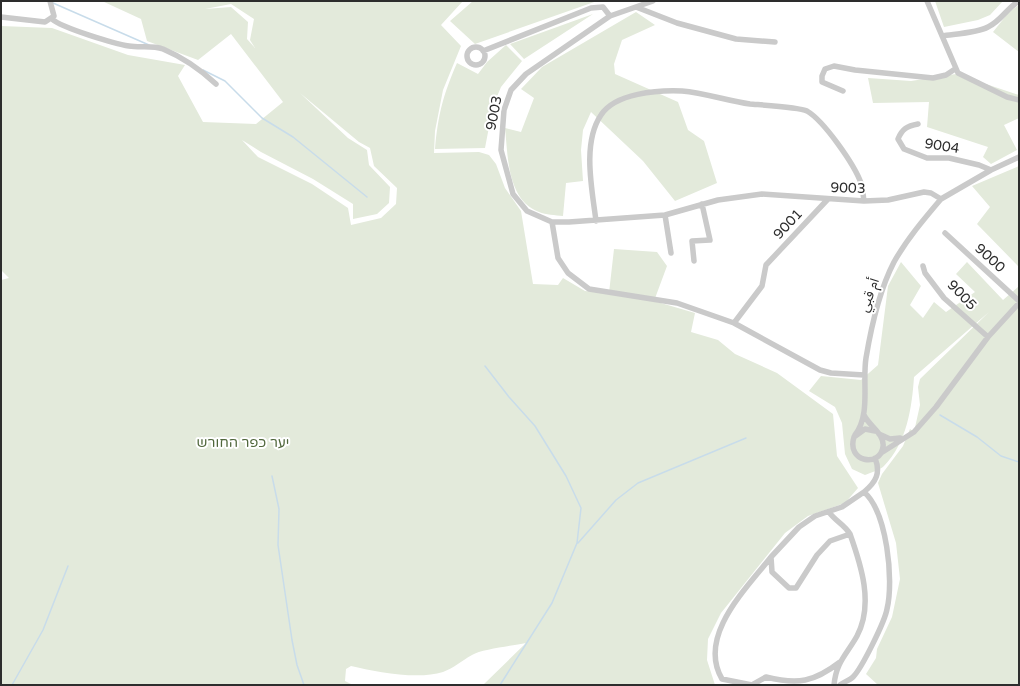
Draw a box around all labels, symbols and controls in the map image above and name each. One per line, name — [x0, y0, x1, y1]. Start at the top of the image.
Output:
street label: 9003 — [482, 94, 506, 132]
street label: 9004 — [923, 135, 961, 157]
street label: 9003 — [830, 179, 866, 197]
street label: 9001 — [770, 205, 806, 243]
street label: 9000 — [971, 240, 1009, 276]
street label: أم قبي — [854, 275, 885, 315]
street label: 9005 — [944, 276, 980, 314]
park label: יער כפר החורש — [197, 434, 289, 451]

